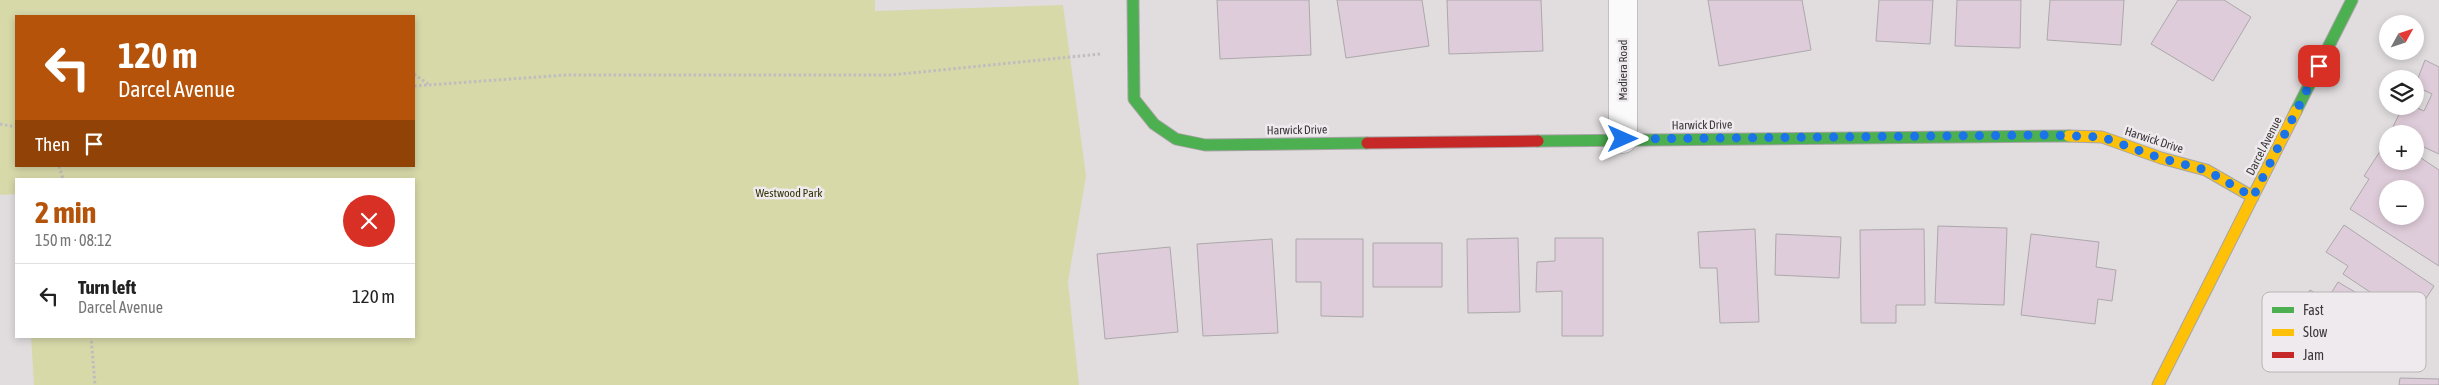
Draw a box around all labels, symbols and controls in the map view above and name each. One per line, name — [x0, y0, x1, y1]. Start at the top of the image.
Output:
north arrow — [2379, 15, 2424, 60]
map controls — [2379, 15, 2424, 225]
icon: left — [35, 35, 100, 100]
text: 120 m — [118, 35, 197, 75]
street label: Madiera Road — [1616, 40, 1630, 100]
pin — [2298, 45, 2340, 87]
icon: arrive — [2305, 52, 2333, 80]
button: layers — [2379, 70, 2424, 115]
text: Darcel Avenue — [118, 76, 235, 102]
position arrow — [1596, 112, 1648, 164]
street label: Darcel Avenue — [2243, 114, 2285, 178]
street label: Harwick Drive — [1672, 117, 1732, 133]
street label: Harwick Drive — [1267, 122, 1327, 138]
street label: Harwick Drive — [2123, 124, 2185, 156]
button: + — [2379, 125, 2424, 170]
icon: arrive — [80, 130, 108, 158]
text: Then — [35, 133, 70, 155]
button: − — [2379, 180, 2424, 225]
park label: Westwood Park — [755, 186, 823, 200]
text: 2 min — [35, 195, 96, 229]
button: close — [343, 195, 395, 247]
text: 150 m · 08:12 — [35, 231, 112, 249]
text: Turn left — [78, 276, 136, 298]
icon: left — [35, 282, 63, 310]
text: 120 m — [352, 285, 395, 307]
legend — [2262, 292, 2426, 372]
text: Darcel Avenue — [78, 298, 163, 316]
text: Fast — [2303, 302, 2324, 318]
text: Slow — [2303, 324, 2328, 340]
text: Jam — [2303, 347, 2324, 363]

